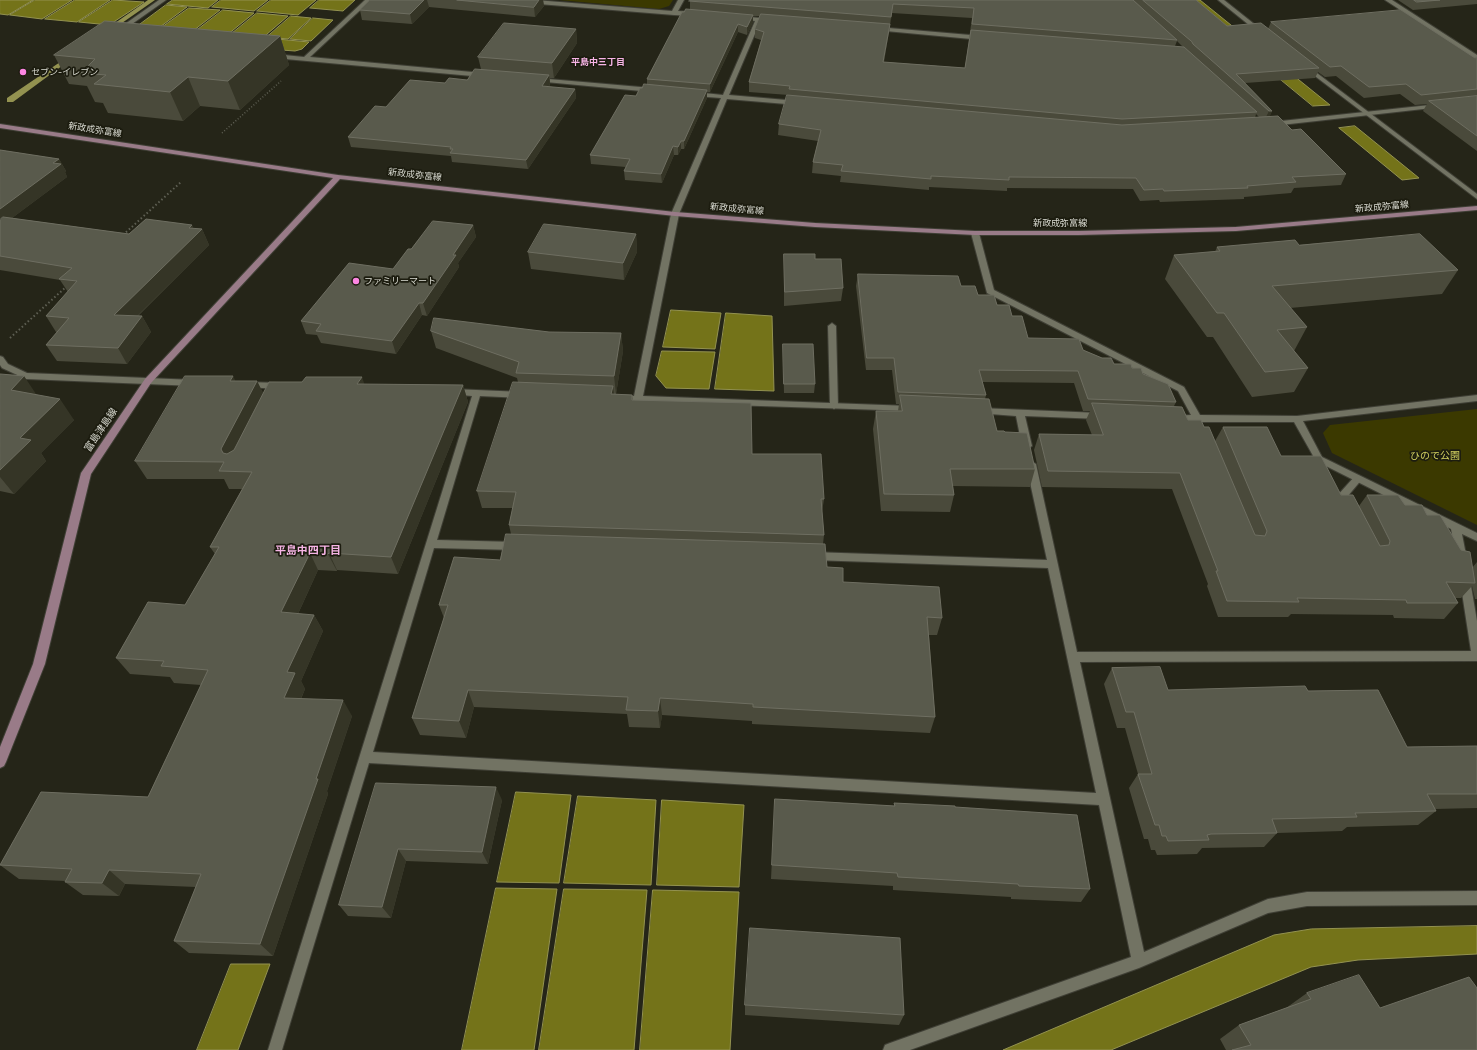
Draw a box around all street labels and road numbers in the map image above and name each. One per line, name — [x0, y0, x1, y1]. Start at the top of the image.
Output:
street label: 新政成弥富線 — [67, 120, 123, 140]
street label: 新政成弥富線 — [388, 167, 442, 183]
street label: 新政成弥富線 — [1355, 199, 1409, 215]
street label: 新政成弥富線 — [710, 201, 764, 217]
street label: 新政成弥富線 — [1033, 218, 1087, 228]
street label: 富島津島線 — [82, 406, 120, 454]

